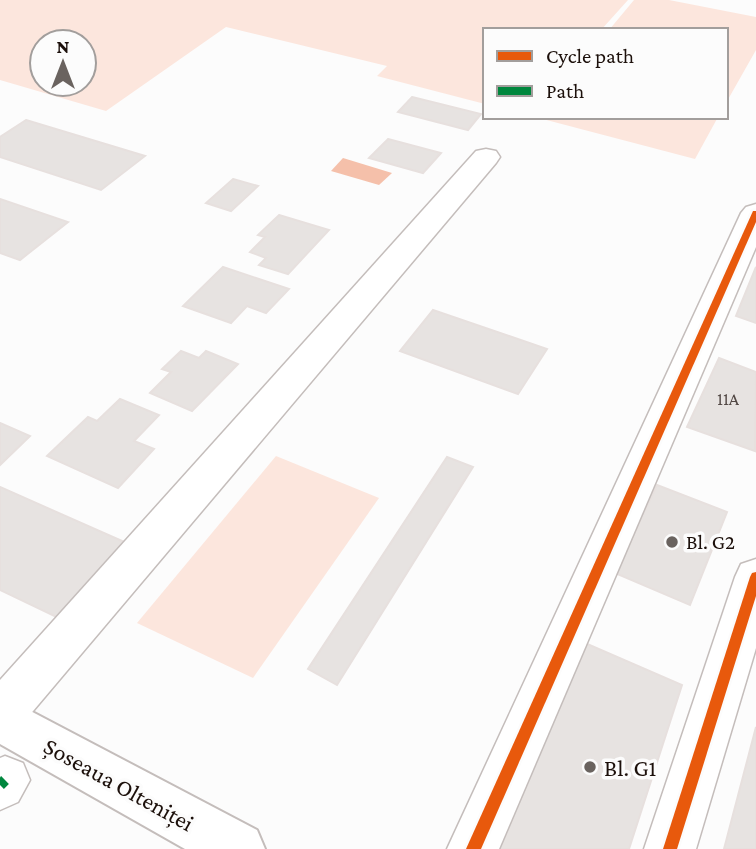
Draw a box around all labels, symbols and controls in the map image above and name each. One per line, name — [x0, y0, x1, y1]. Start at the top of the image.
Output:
north arrow — [28, 28, 98, 98]
legend — [483, 28, 728, 119]
text: N — [57, 36, 70, 57]
text: Cycle path — [546, 44, 634, 68]
text: Path — [546, 79, 584, 103]
house number: 11A — [717, 389, 740, 409]
place label: Bl. G2 — [686, 530, 735, 554]
marker: Bl. G2 — [664, 534, 680, 550]
street label: Șoseaua Olteniței — [38, 732, 199, 838]
place label: Bl. G1 — [604, 754, 657, 781]
marker: Bl. G1 — [582, 759, 598, 775]

